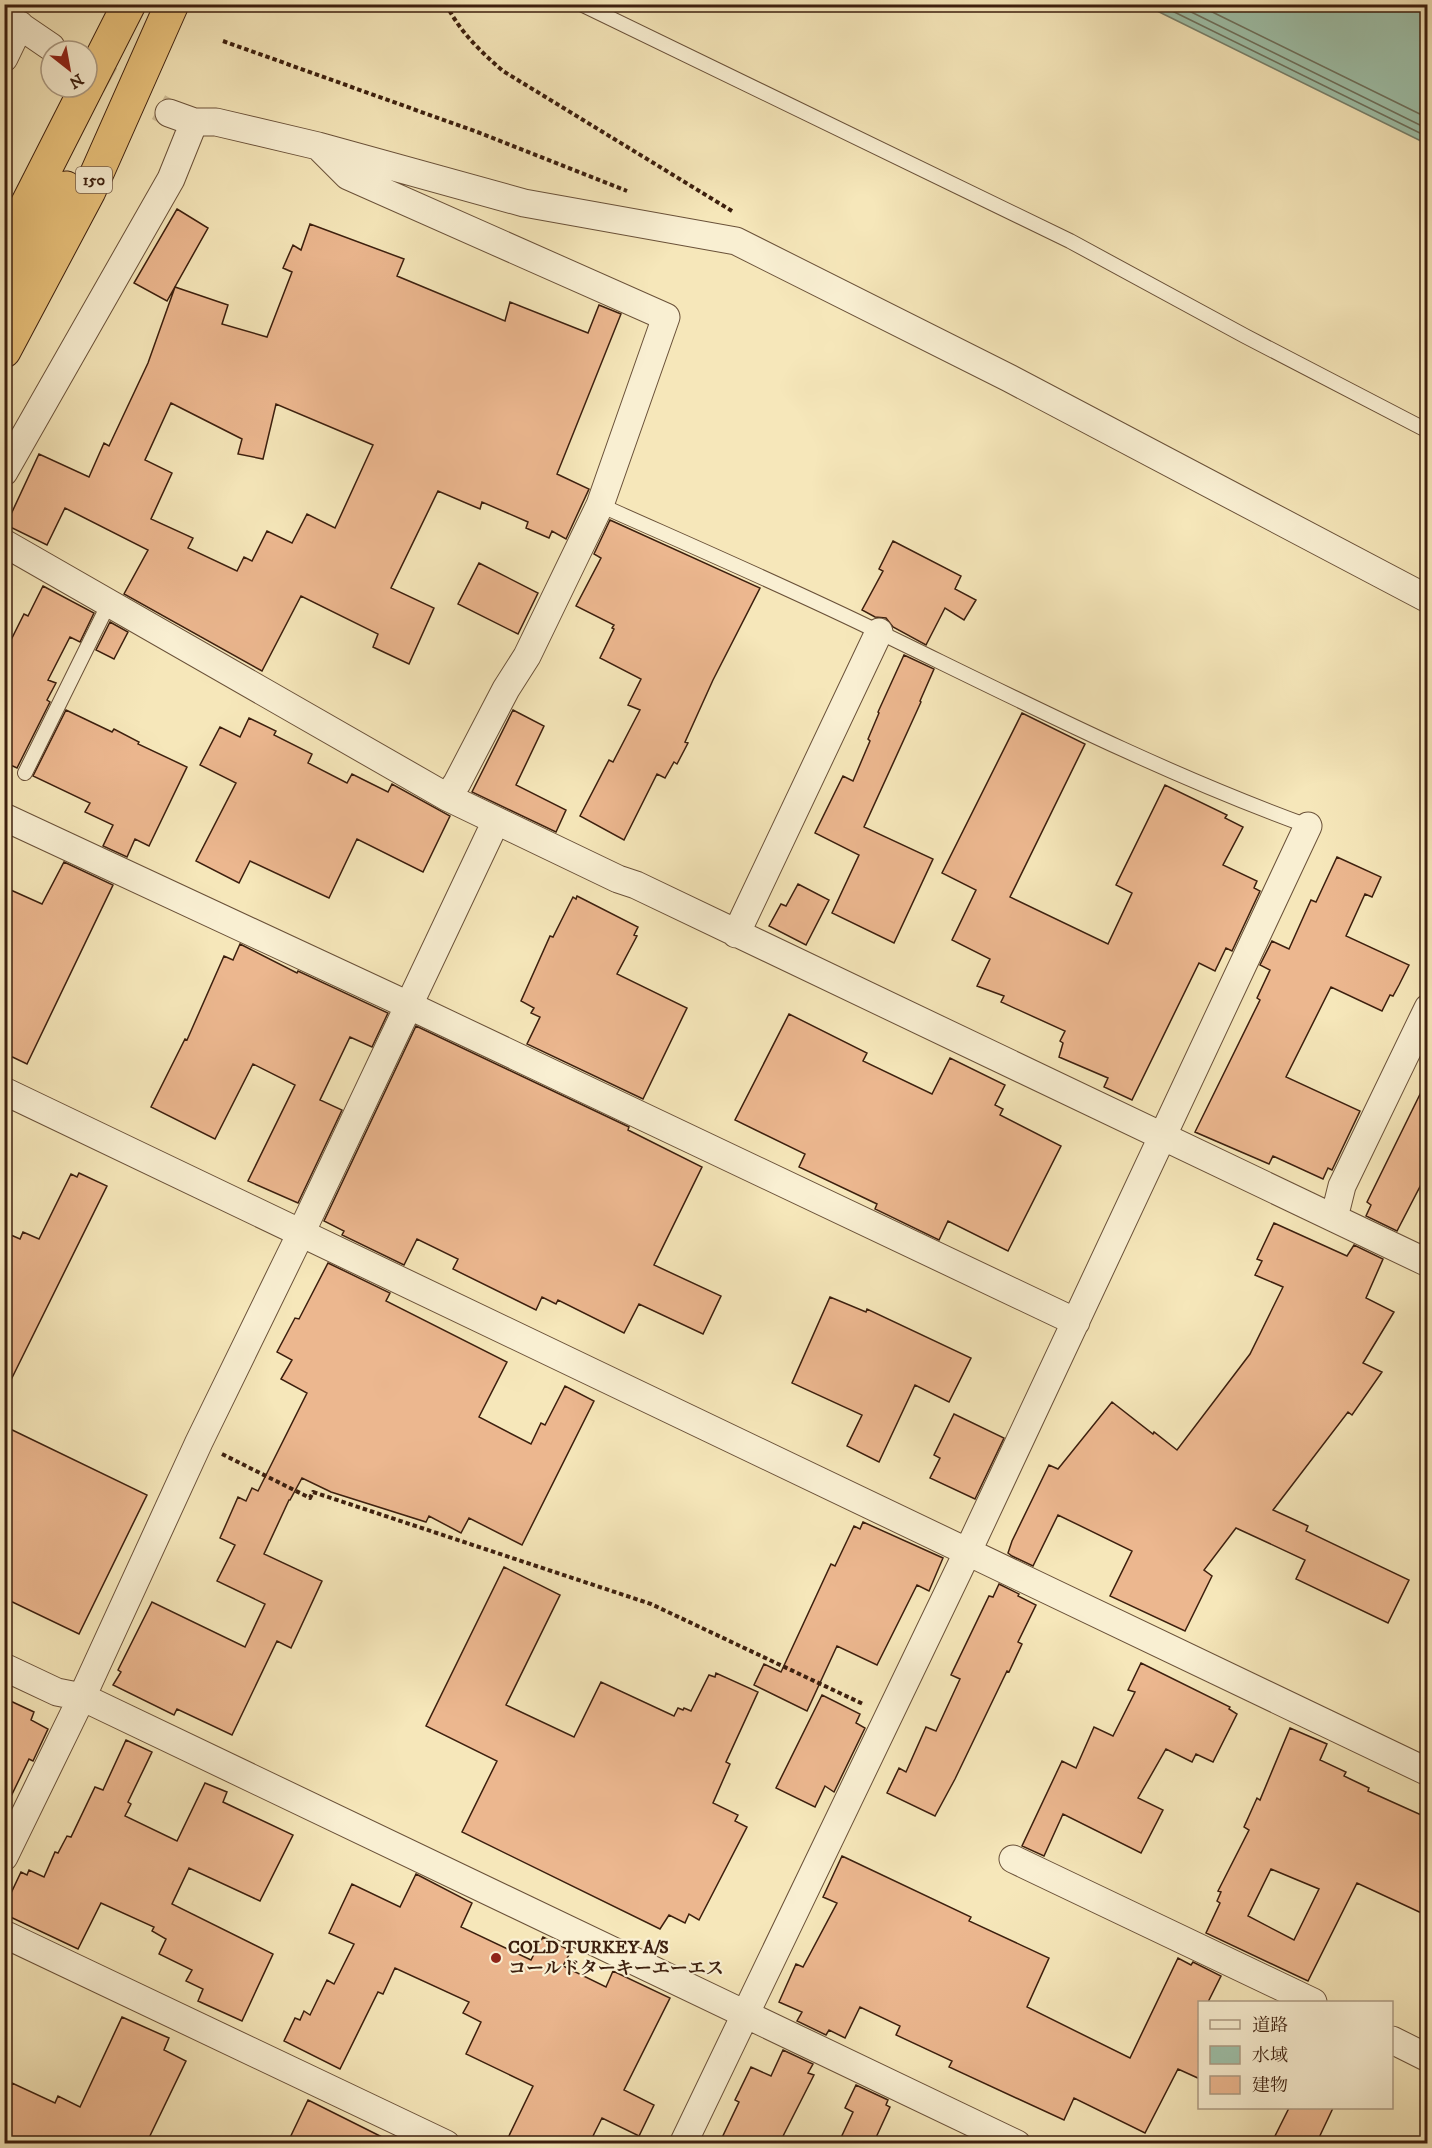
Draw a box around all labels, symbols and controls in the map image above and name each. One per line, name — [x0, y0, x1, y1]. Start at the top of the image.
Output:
north arrow — [39, 39, 99, 99]
text: N — [65, 69, 87, 93]
road number: 150 — [76, 167, 112, 193]
place label: COLD TURKEY A/S コールドターキーエーエス — [508, 1937, 724, 1980]
marker: COLD TURKEY A/S コールドターキーエーエス — [489, 1951, 503, 1965]
legend — [1198, 2001, 1393, 2109]
text: 道路 — [1252, 2015, 1288, 2037]
text: 水域 — [1252, 2045, 1288, 2067]
text: 建物 — [1252, 2075, 1288, 2097]

